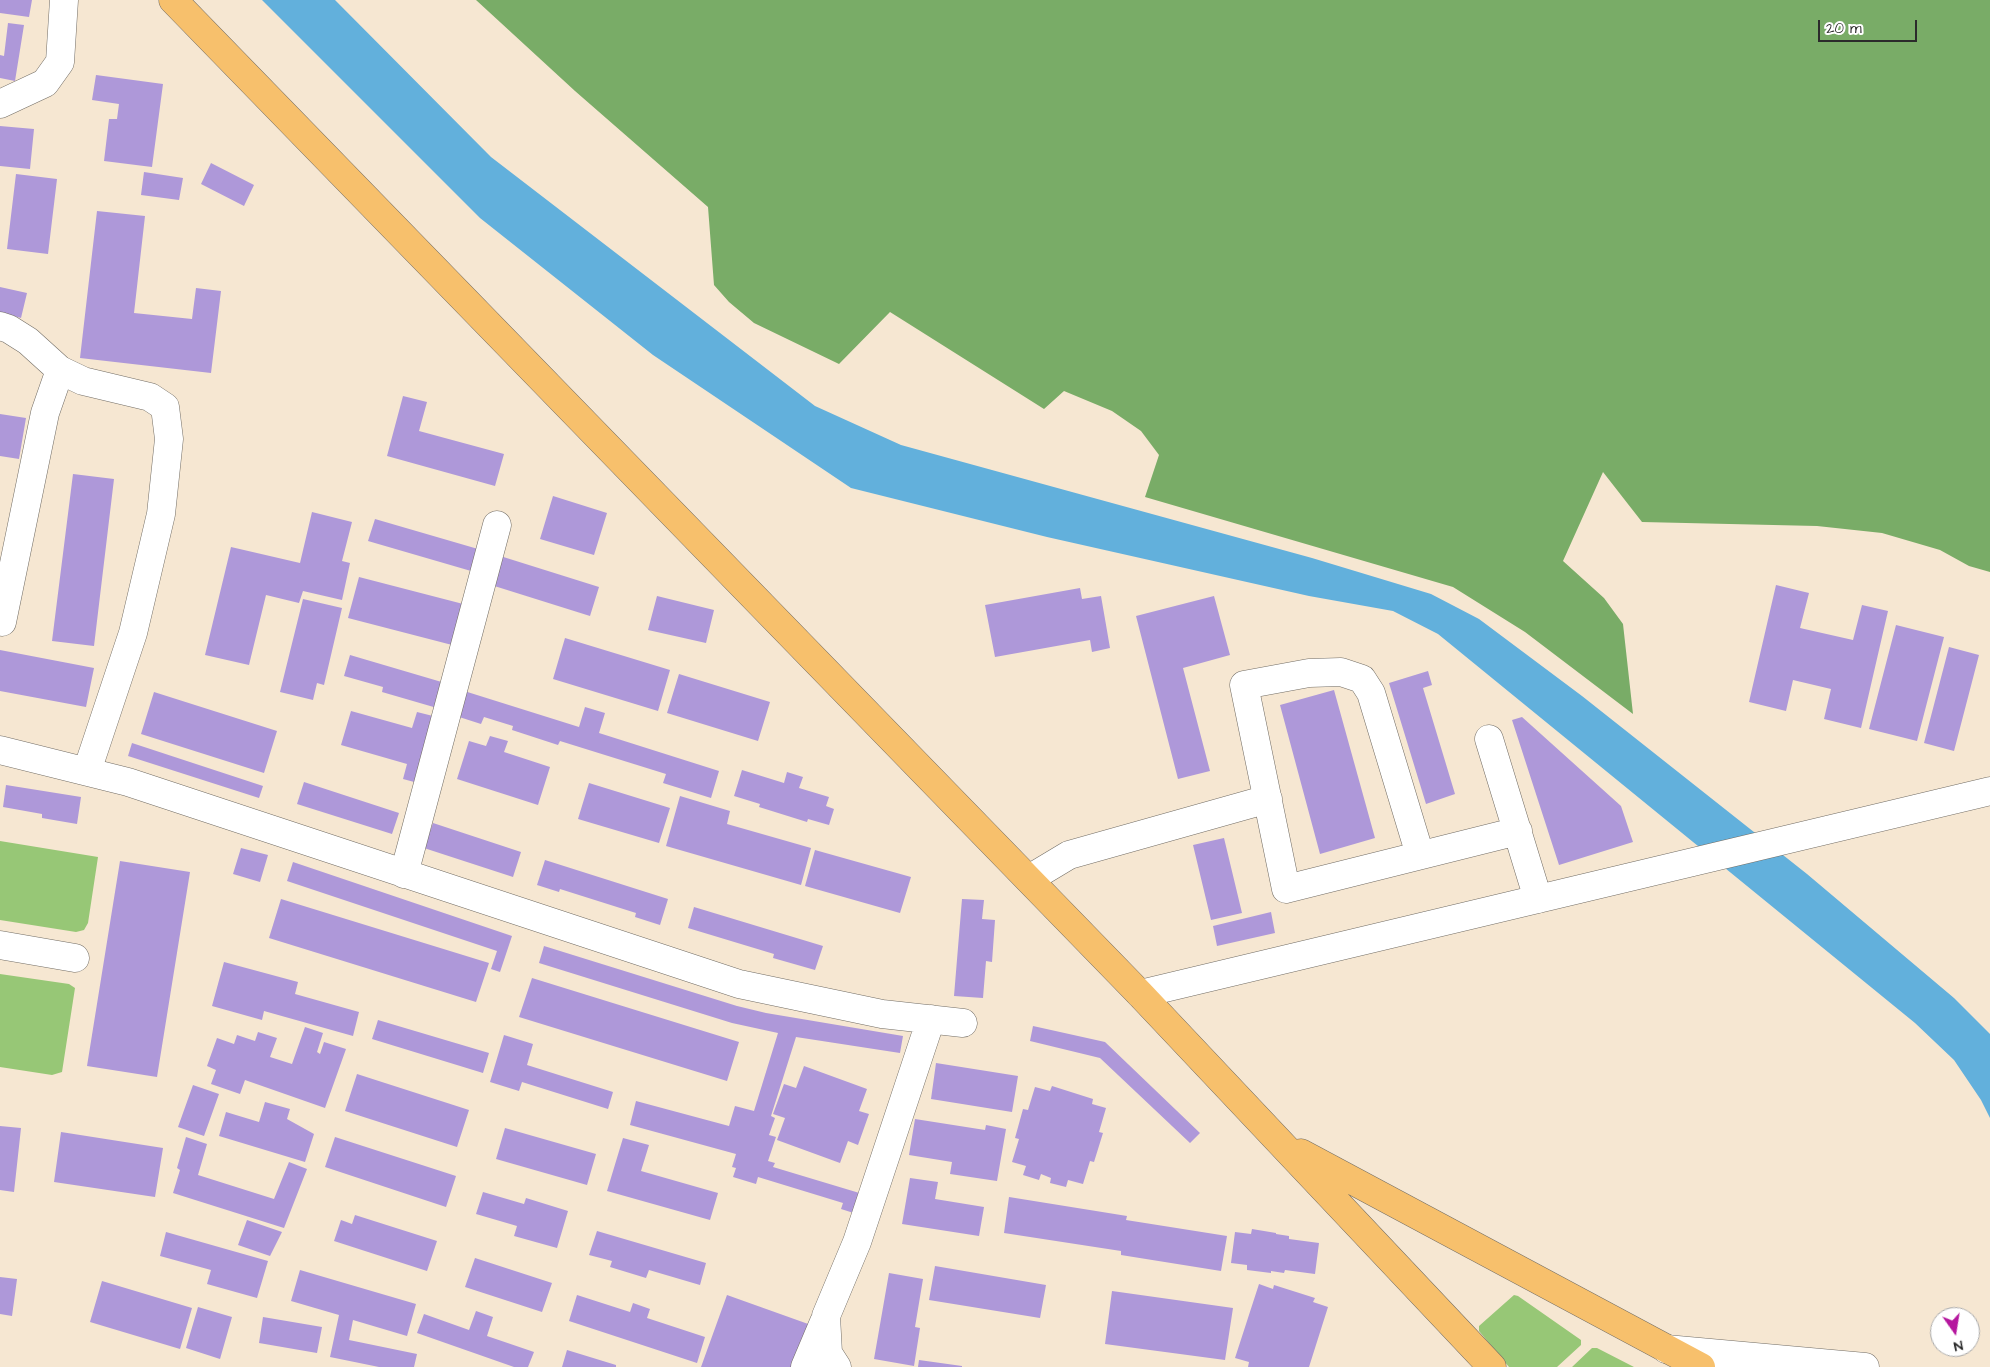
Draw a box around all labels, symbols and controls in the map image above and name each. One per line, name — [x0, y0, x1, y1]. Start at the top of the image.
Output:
scale bar — [1820, 10, 1919, 42]
text: 20 m — [1826, 18, 1862, 39]
north arrow — [1930, 1307, 1980, 1357]
text: N — [1952, 1335, 1965, 1356]

